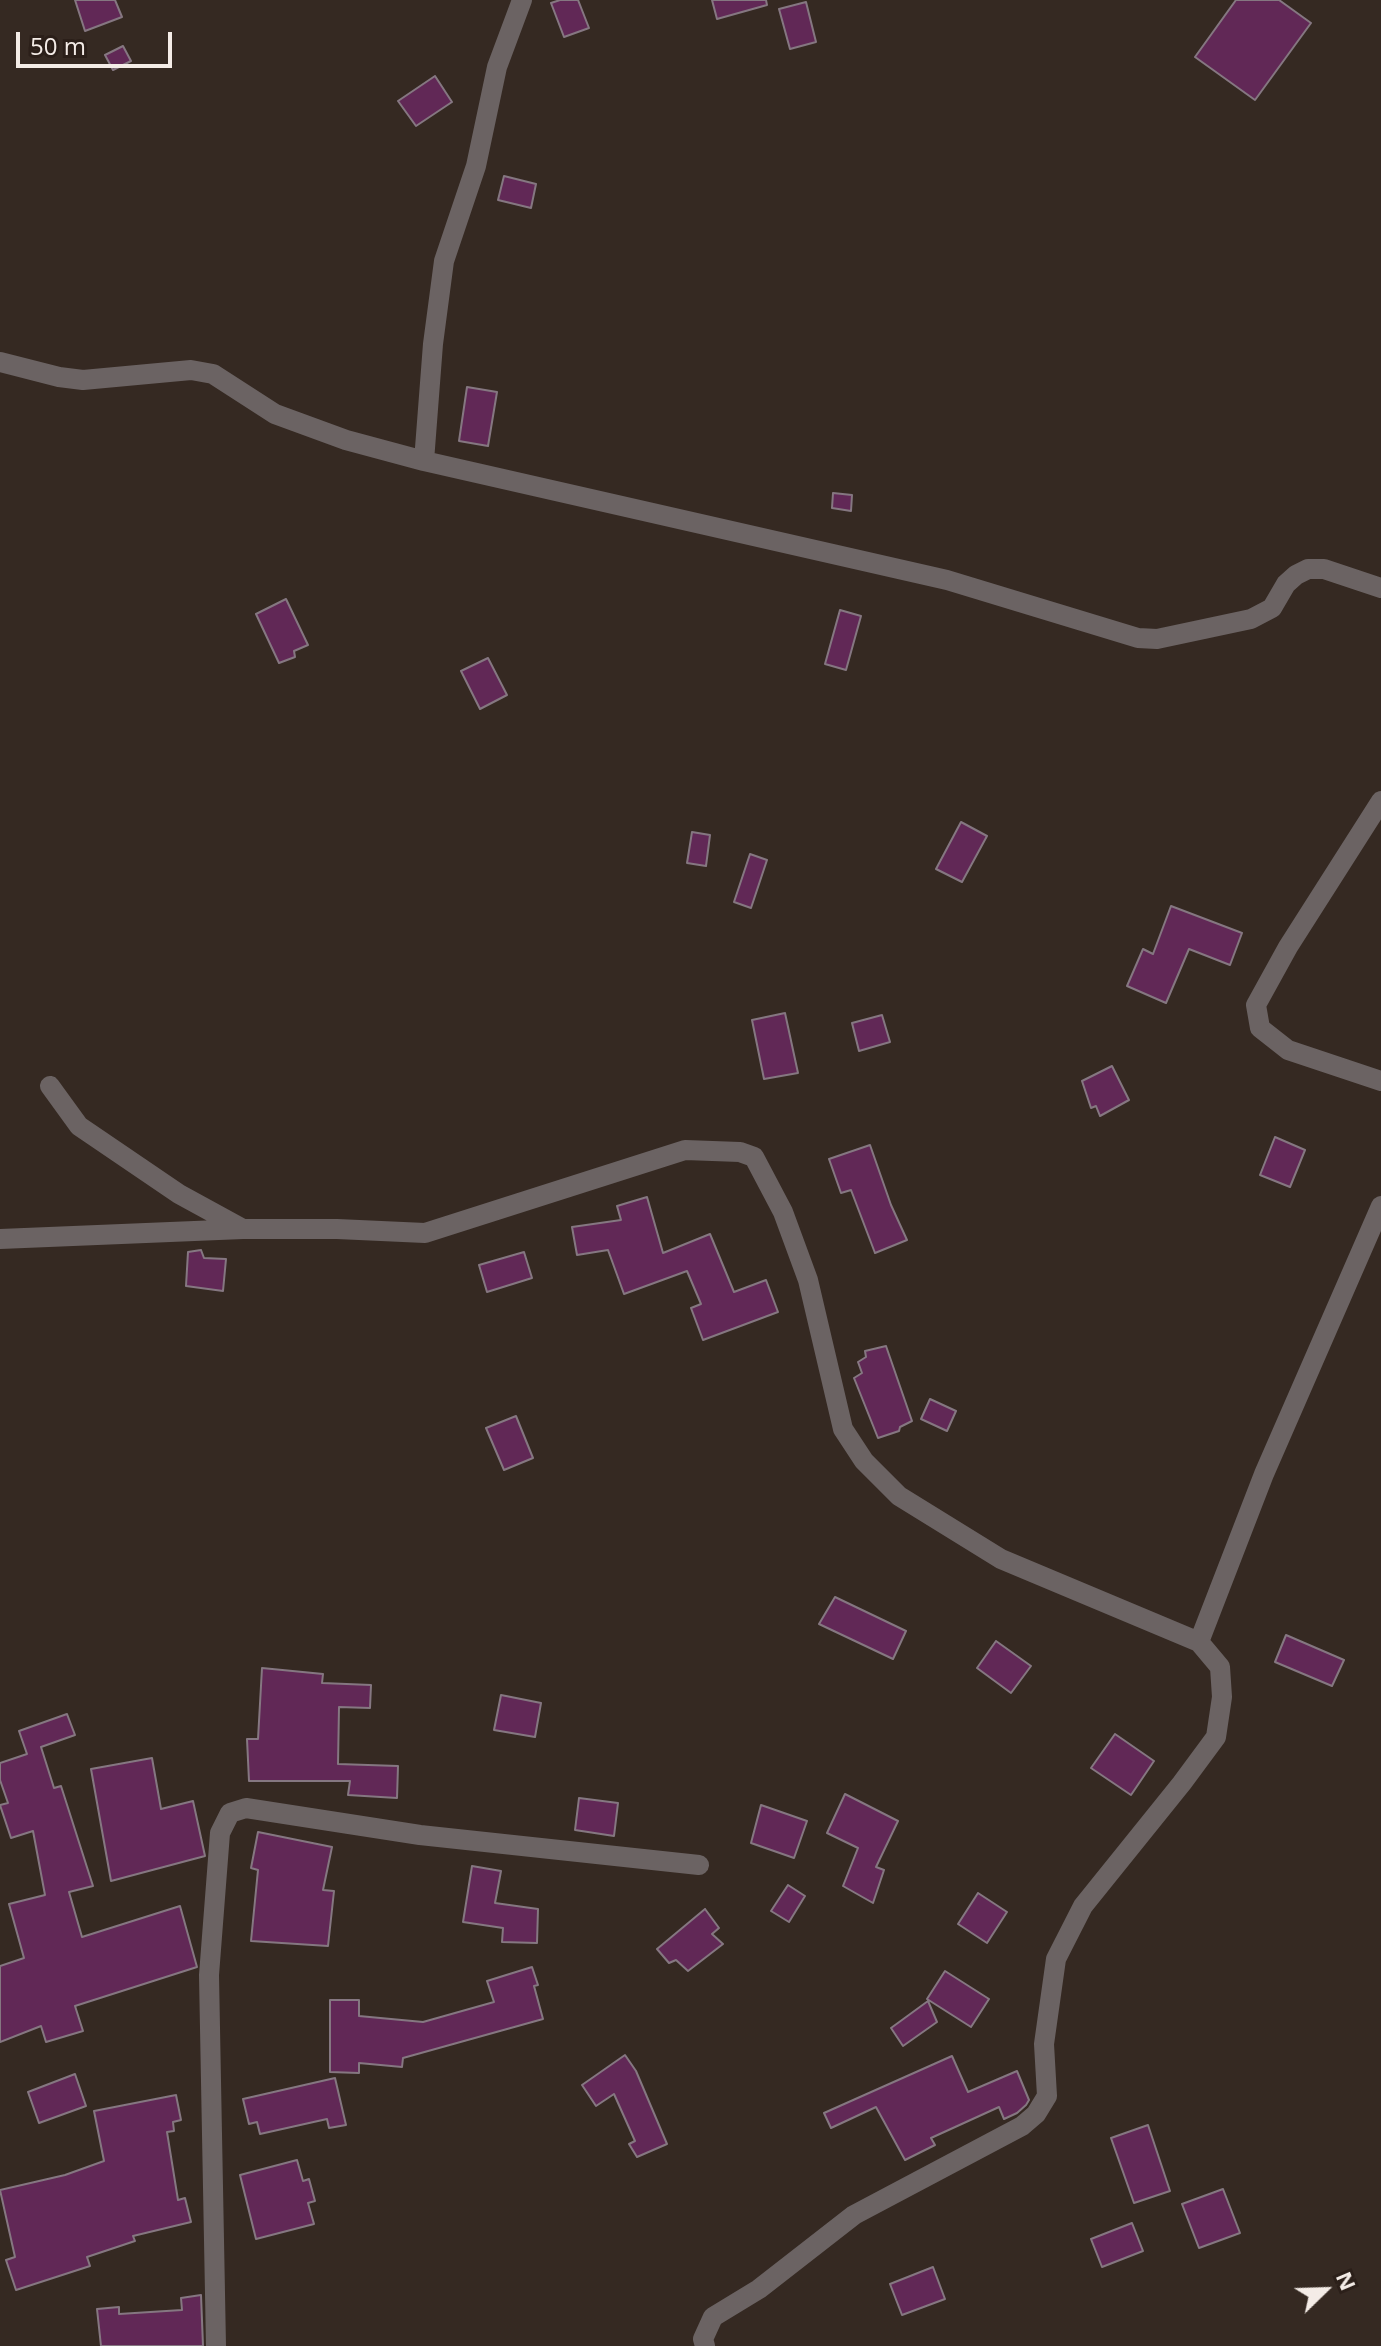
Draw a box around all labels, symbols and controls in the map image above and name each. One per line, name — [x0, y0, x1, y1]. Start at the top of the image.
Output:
scale bar — [20, 16, 176, 66]
text: 50 m — [30, 29, 86, 62]
north arrow — [1285, 2250, 1365, 2330]
text: N — [1330, 2267, 1364, 2295]

